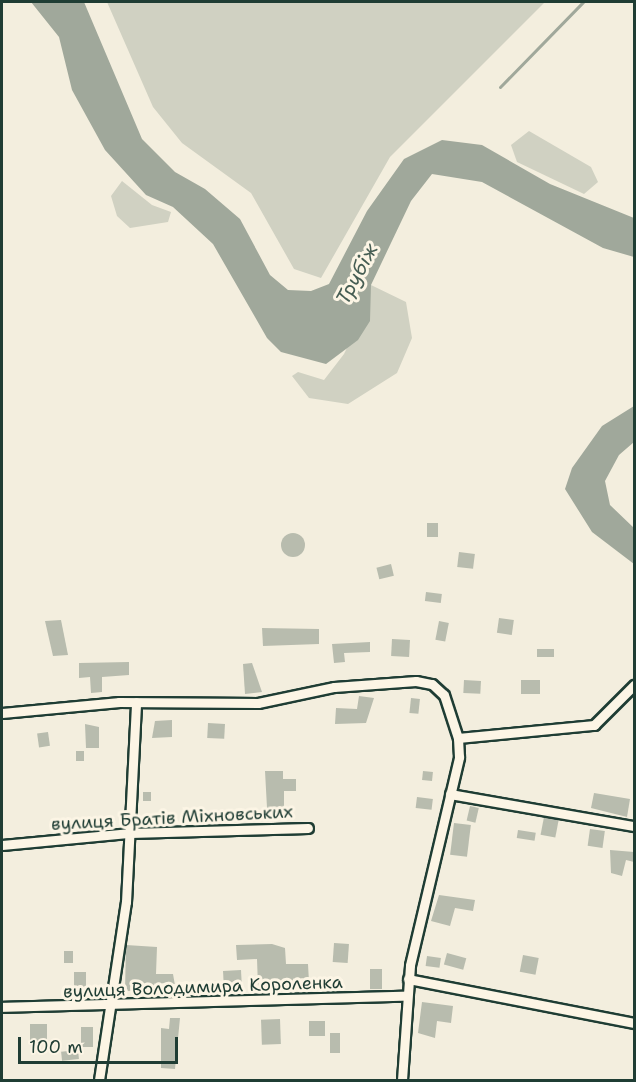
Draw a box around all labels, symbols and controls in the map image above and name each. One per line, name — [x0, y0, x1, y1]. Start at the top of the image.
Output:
water label: Трубіж — [331, 239, 383, 309]
street label: вулиця Братів Міхновських — [51, 801, 293, 835]
street label: вулиця Володимира Короленка — [63, 971, 343, 1003]
scale bar — [21, 1025, 182, 1063]
text: 100 m — [29, 1035, 83, 1059]

